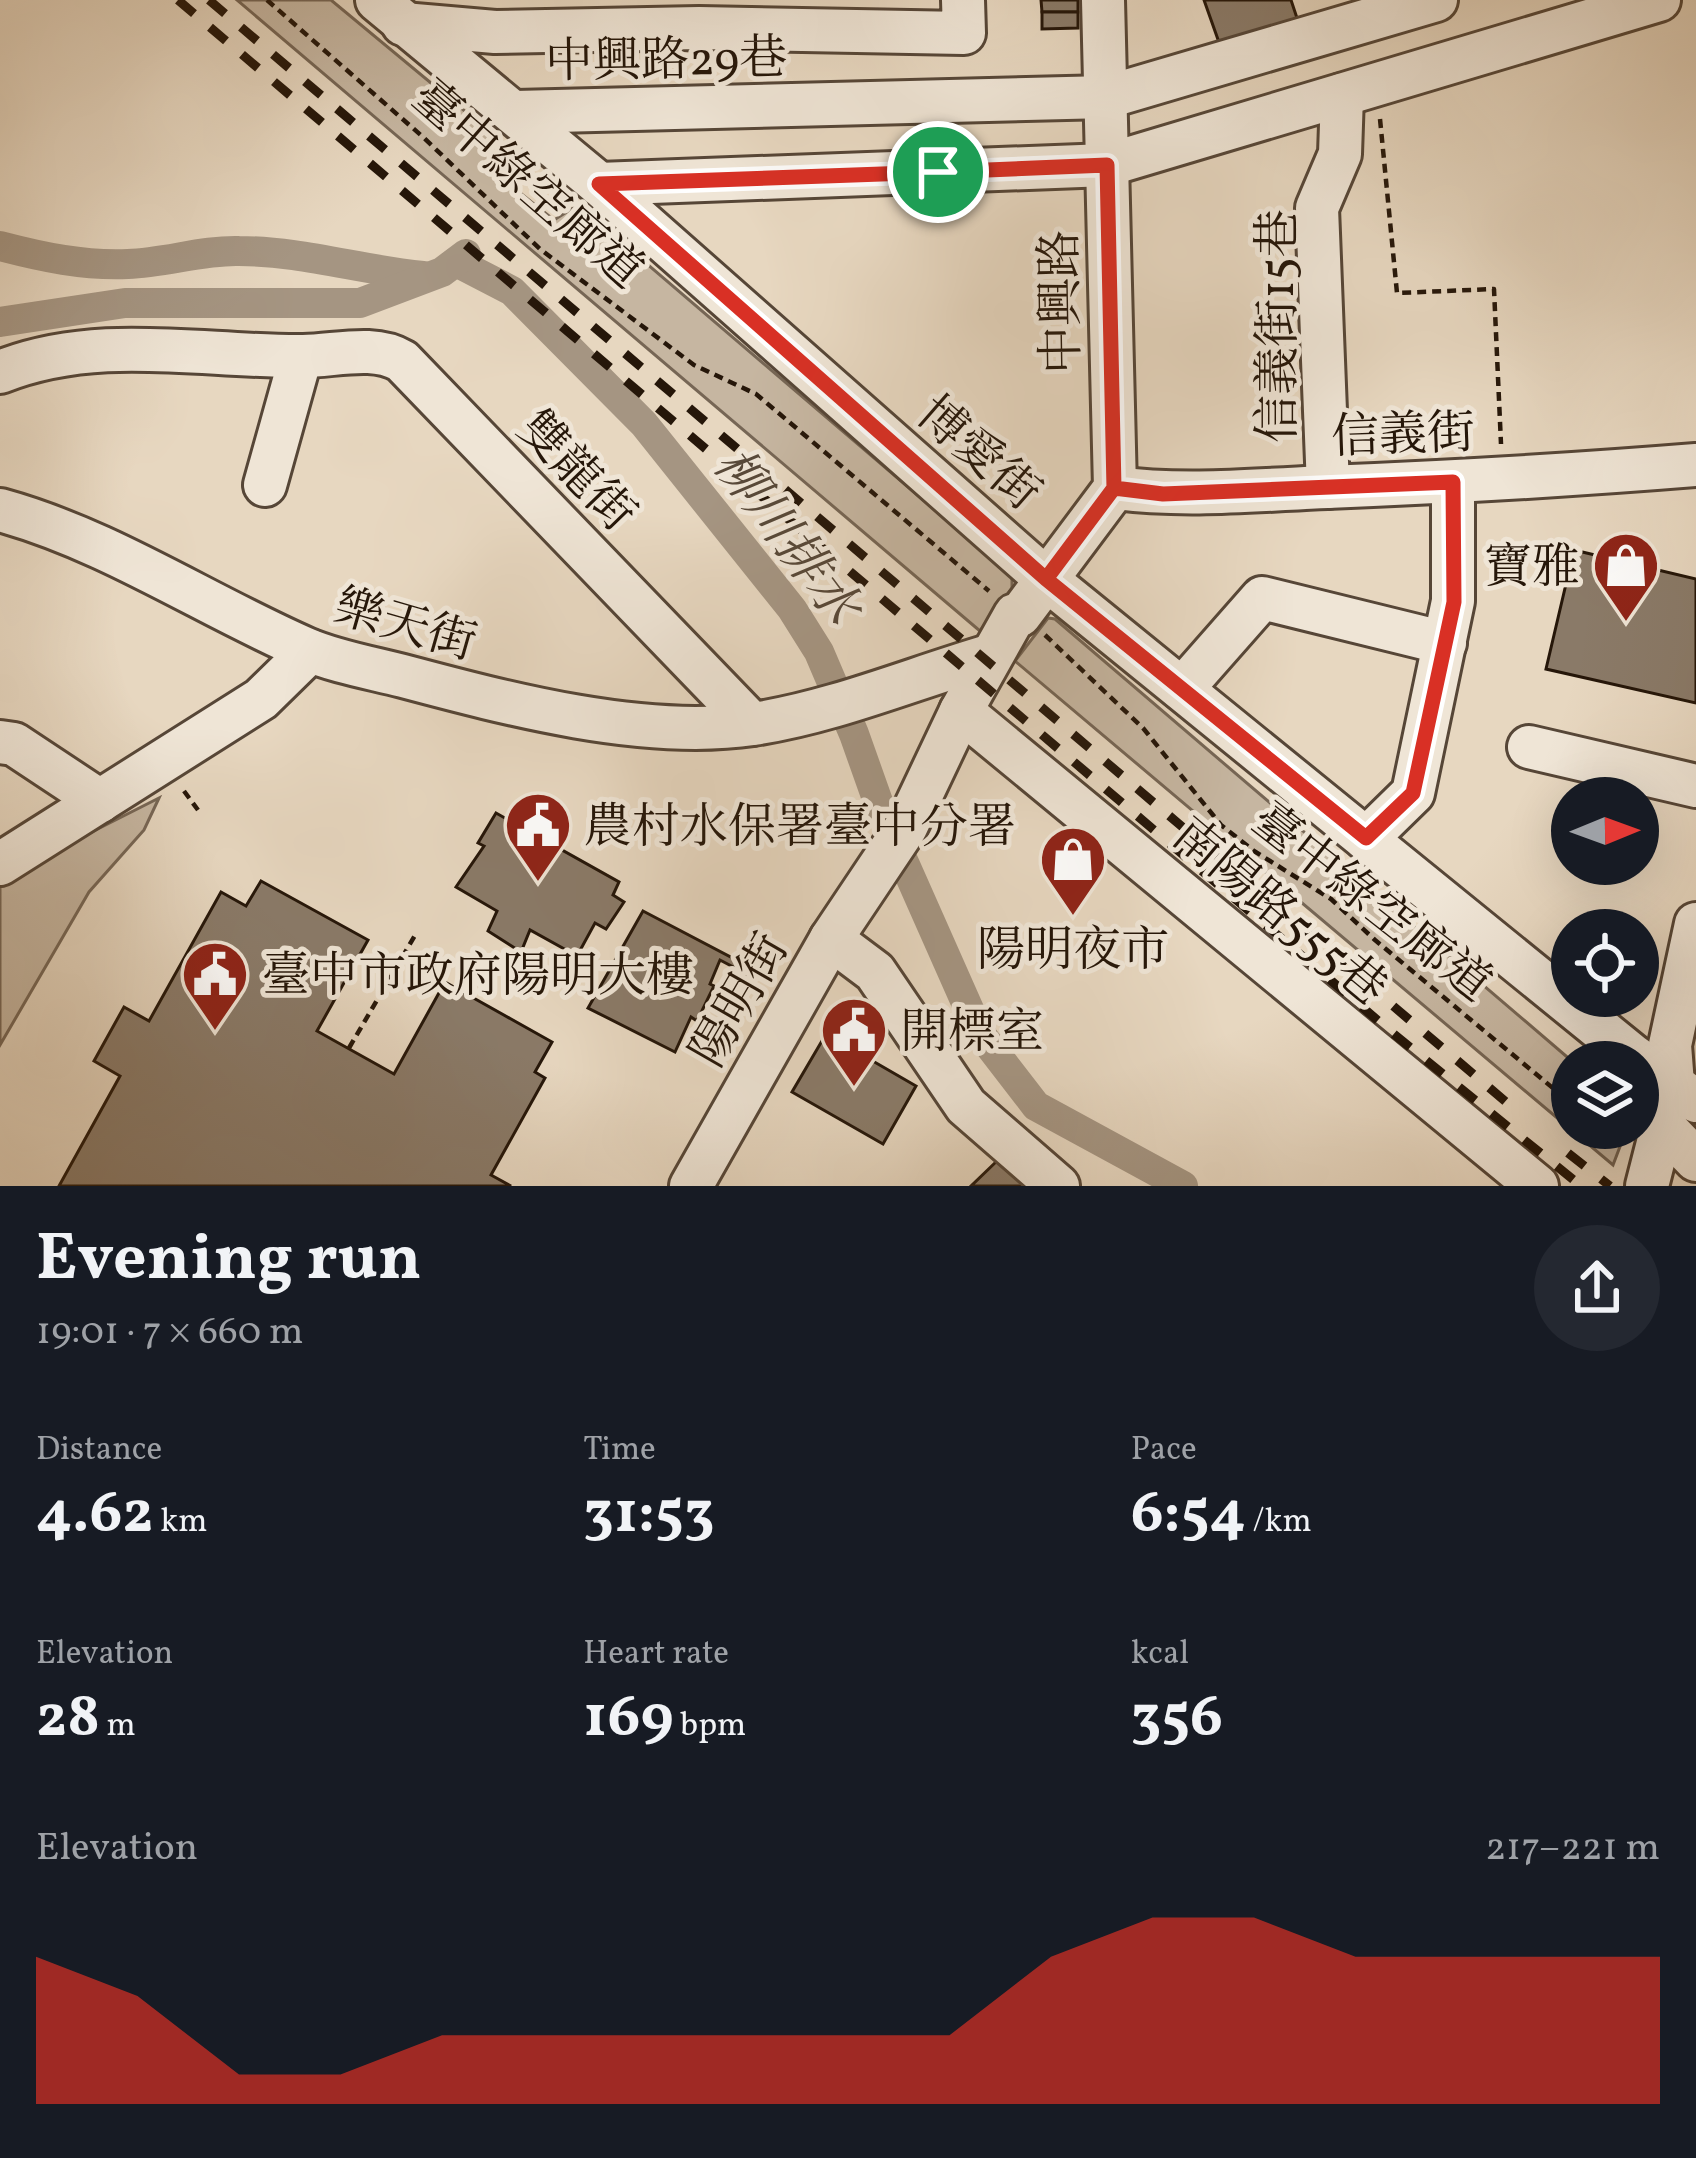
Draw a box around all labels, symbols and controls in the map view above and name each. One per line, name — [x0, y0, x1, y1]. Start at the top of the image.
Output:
street label: 中興路29巷 — [544, 27, 788, 98]
street label: 臺中綠空廊道 — [395, 67, 657, 306]
pin — [887, 121, 989, 223]
icon: arrive — [905, 139, 971, 205]
street label: 信義街15巷 — [1247, 209, 1314, 443]
street label: 中興路 — [1029, 229, 1098, 375]
street label: 博愛街 — [901, 383, 1053, 528]
street label: 雙龍街 — [501, 398, 649, 548]
street label: 信義街 — [1330, 402, 1476, 473]
water label: 柳川排水 — [695, 435, 877, 645]
shop icon: 寶雅 — [1591, 530, 1661, 624]
place label: 寶雅 — [1484, 536, 1580, 603]
street label: 樂天街 — [326, 575, 483, 679]
north arrow — [1551, 777, 1659, 885]
map controls — [1551, 777, 1659, 1149]
street label: 臺中綠空廊道 — [1236, 789, 1504, 1020]
public building icon: 農村水保署臺中分署 — [503, 790, 573, 884]
place label: 農村水保署臺中分署 — [584, 796, 1016, 863]
street label: 南陽路555巷 — [1157, 804, 1400, 1023]
shop icon: 陽明夜市 — [1038, 824, 1108, 918]
button: locate — [1551, 909, 1659, 1017]
place label: 陽明夜市 — [977, 919, 1169, 986]
street label: 陽明街 — [677, 922, 807, 1080]
public building icon: 臺中市政府陽明大樓 — [180, 939, 250, 1033]
place label: 臺中市政府陽明大樓 — [262, 945, 694, 1012]
public building icon: 開標室 — [819, 995, 889, 1089]
place label: 開標室 — [900, 1001, 1044, 1068]
button: layers — [1551, 1041, 1659, 1149]
text: Evening run — [36, 1215, 422, 1307]
button: share — [1534, 1225, 1660, 1351]
text: 19:01 · 7 × 660 m — [36, 1306, 304, 1360]
text: Distance — [36, 1428, 162, 1474]
text: Time — [583, 1428, 656, 1474]
text: Pace — [1131, 1428, 1197, 1474]
text: 4.62 — [36, 1474, 154, 1557]
text: 31:53 — [583, 1474, 715, 1557]
text: 6:54 — [1131, 1474, 1246, 1557]
text: km — [154, 1500, 207, 1546]
text: /km — [1246, 1500, 1312, 1546]
text: Elevation — [36, 1632, 173, 1678]
text: Heart rate — [583, 1632, 729, 1678]
text: kcal — [1131, 1632, 1189, 1678]
text: 28 — [36, 1678, 100, 1761]
text: 169 — [583, 1678, 674, 1761]
text: 356 — [1131, 1678, 1223, 1761]
text: m — [100, 1704, 136, 1750]
text: bpm — [674, 1704, 746, 1750]
text: Elevation — [36, 1822, 198, 1876]
text: 217–221 m — [1485, 1822, 1660, 1876]

